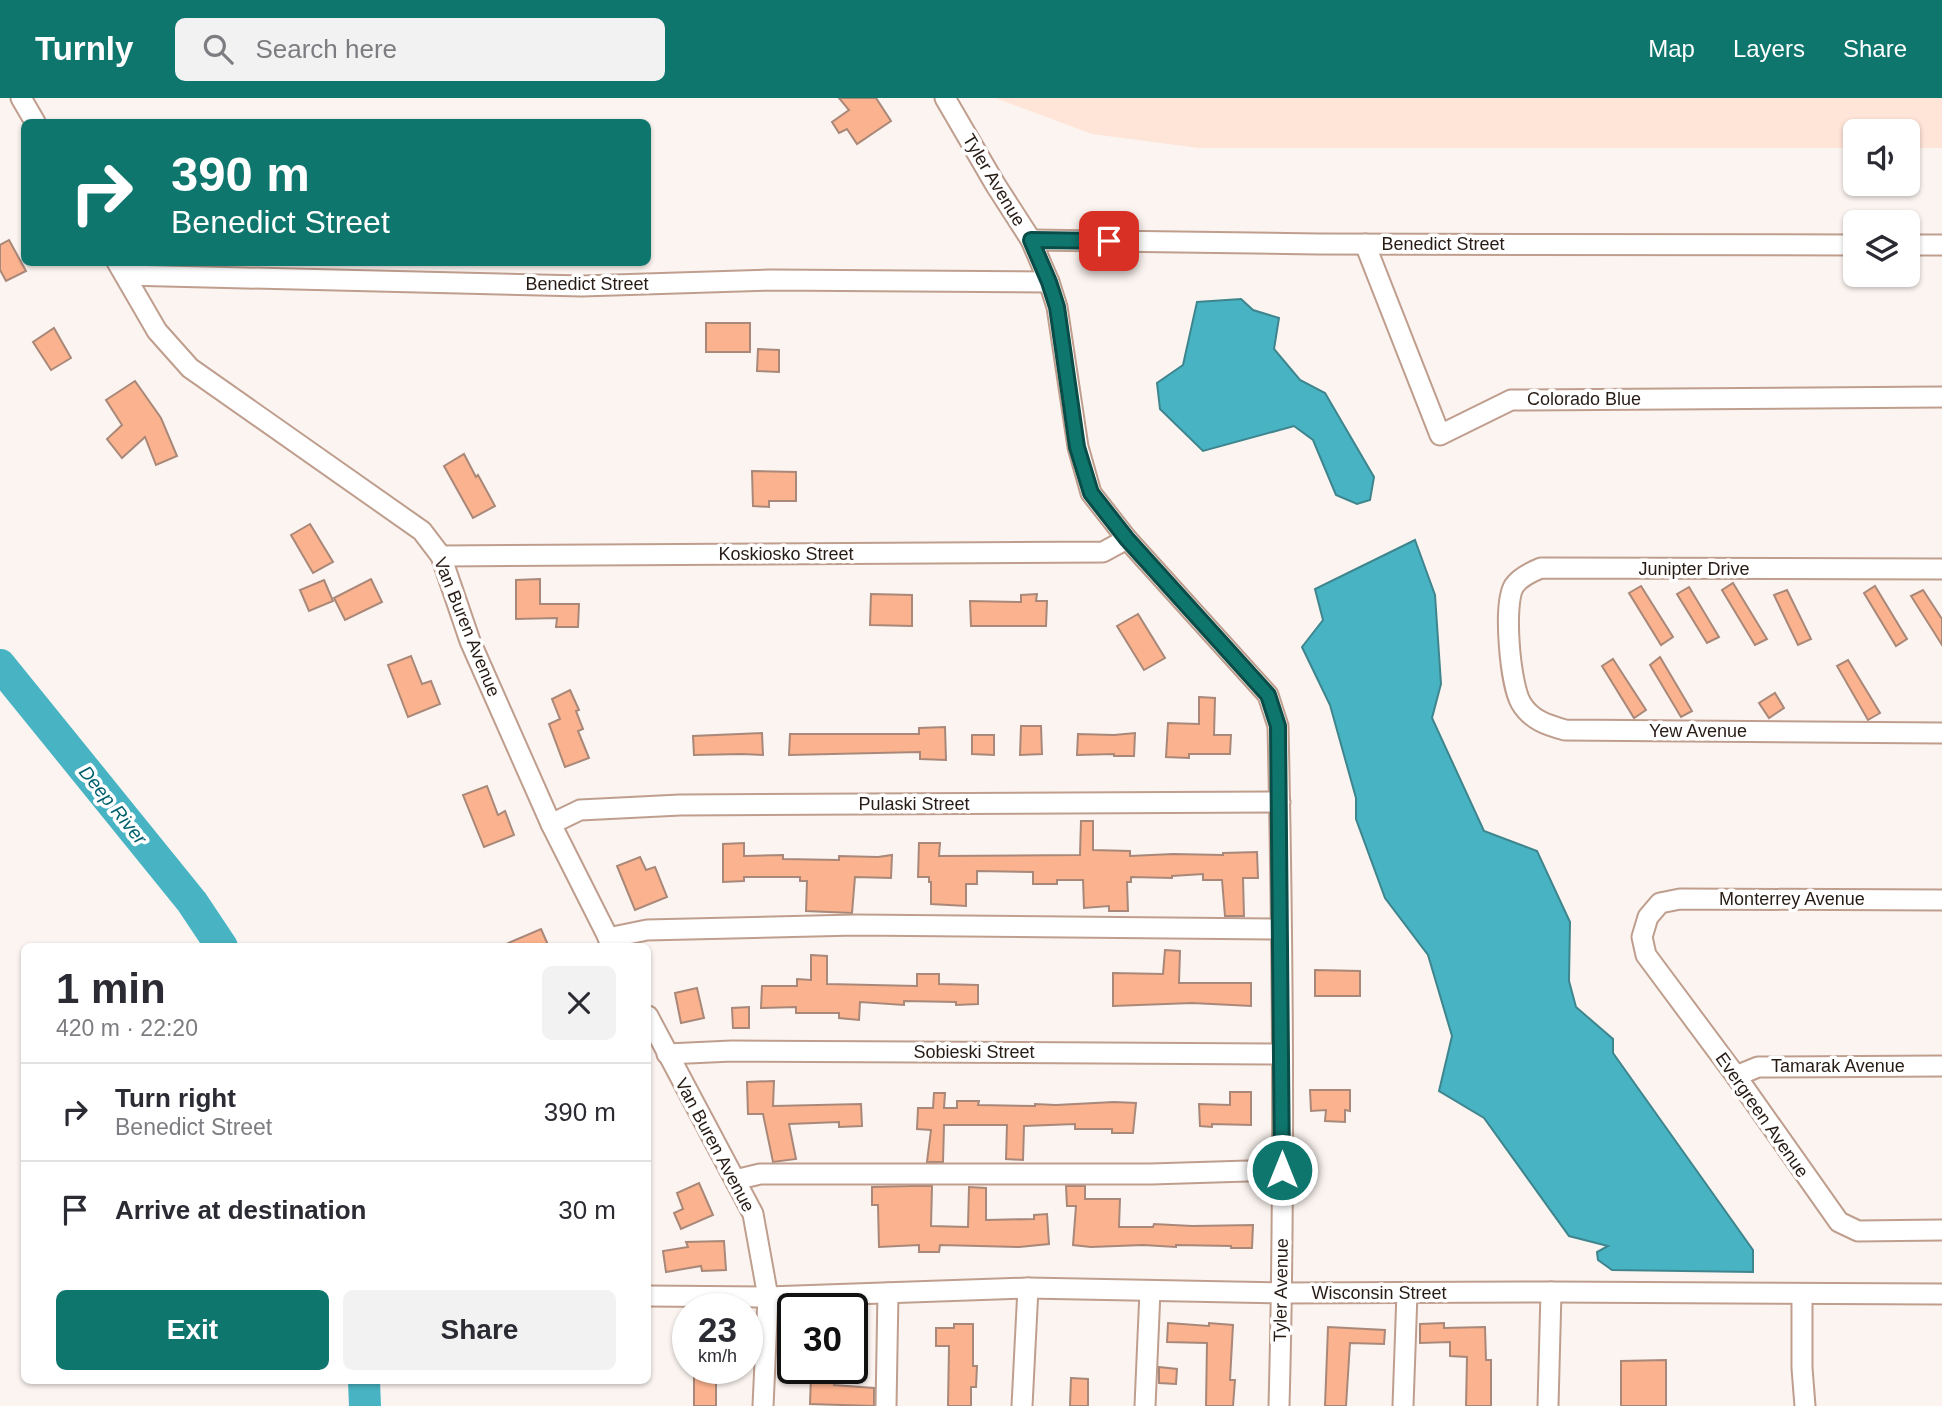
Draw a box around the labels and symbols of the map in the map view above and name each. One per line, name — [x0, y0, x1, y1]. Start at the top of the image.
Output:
street label: Tyler Avenue — [959, 130, 1029, 230]
pin — [1079, 211, 1139, 271]
street label: Benedict Street — [1381, 234, 1505, 254]
street label: Benedict Street — [525, 274, 649, 294]
street label: Colorado Blue — [1527, 389, 1641, 409]
street label: Koskiosko Street — [718, 544, 854, 564]
street label: Van Buren Avenue — [430, 554, 504, 700]
street label: Junipter Drive — [1638, 559, 1750, 579]
street label: Yew Avenue — [1649, 721, 1747, 741]
water label: Deep River — [75, 761, 151, 849]
street label: Pulaski Street — [858, 794, 970, 814]
street label: Monterrey Avenue — [1719, 889, 1865, 909]
street label: Sobieski Street — [913, 1042, 1035, 1062]
street label: Evergreen Avenue — [1711, 1049, 1813, 1181]
street label: Tamarak Avenue — [1771, 1056, 1905, 1076]
street label: Van Buren Avenue — [671, 1075, 759, 1215]
position arrow — [1245, 1133, 1319, 1207]
street label: Tyler Avenue — [1270, 1238, 1292, 1342]
street label: Wisconsin Street — [1311, 1283, 1447, 1303]
speed limit sign: 30 — [777, 1293, 868, 1384]

